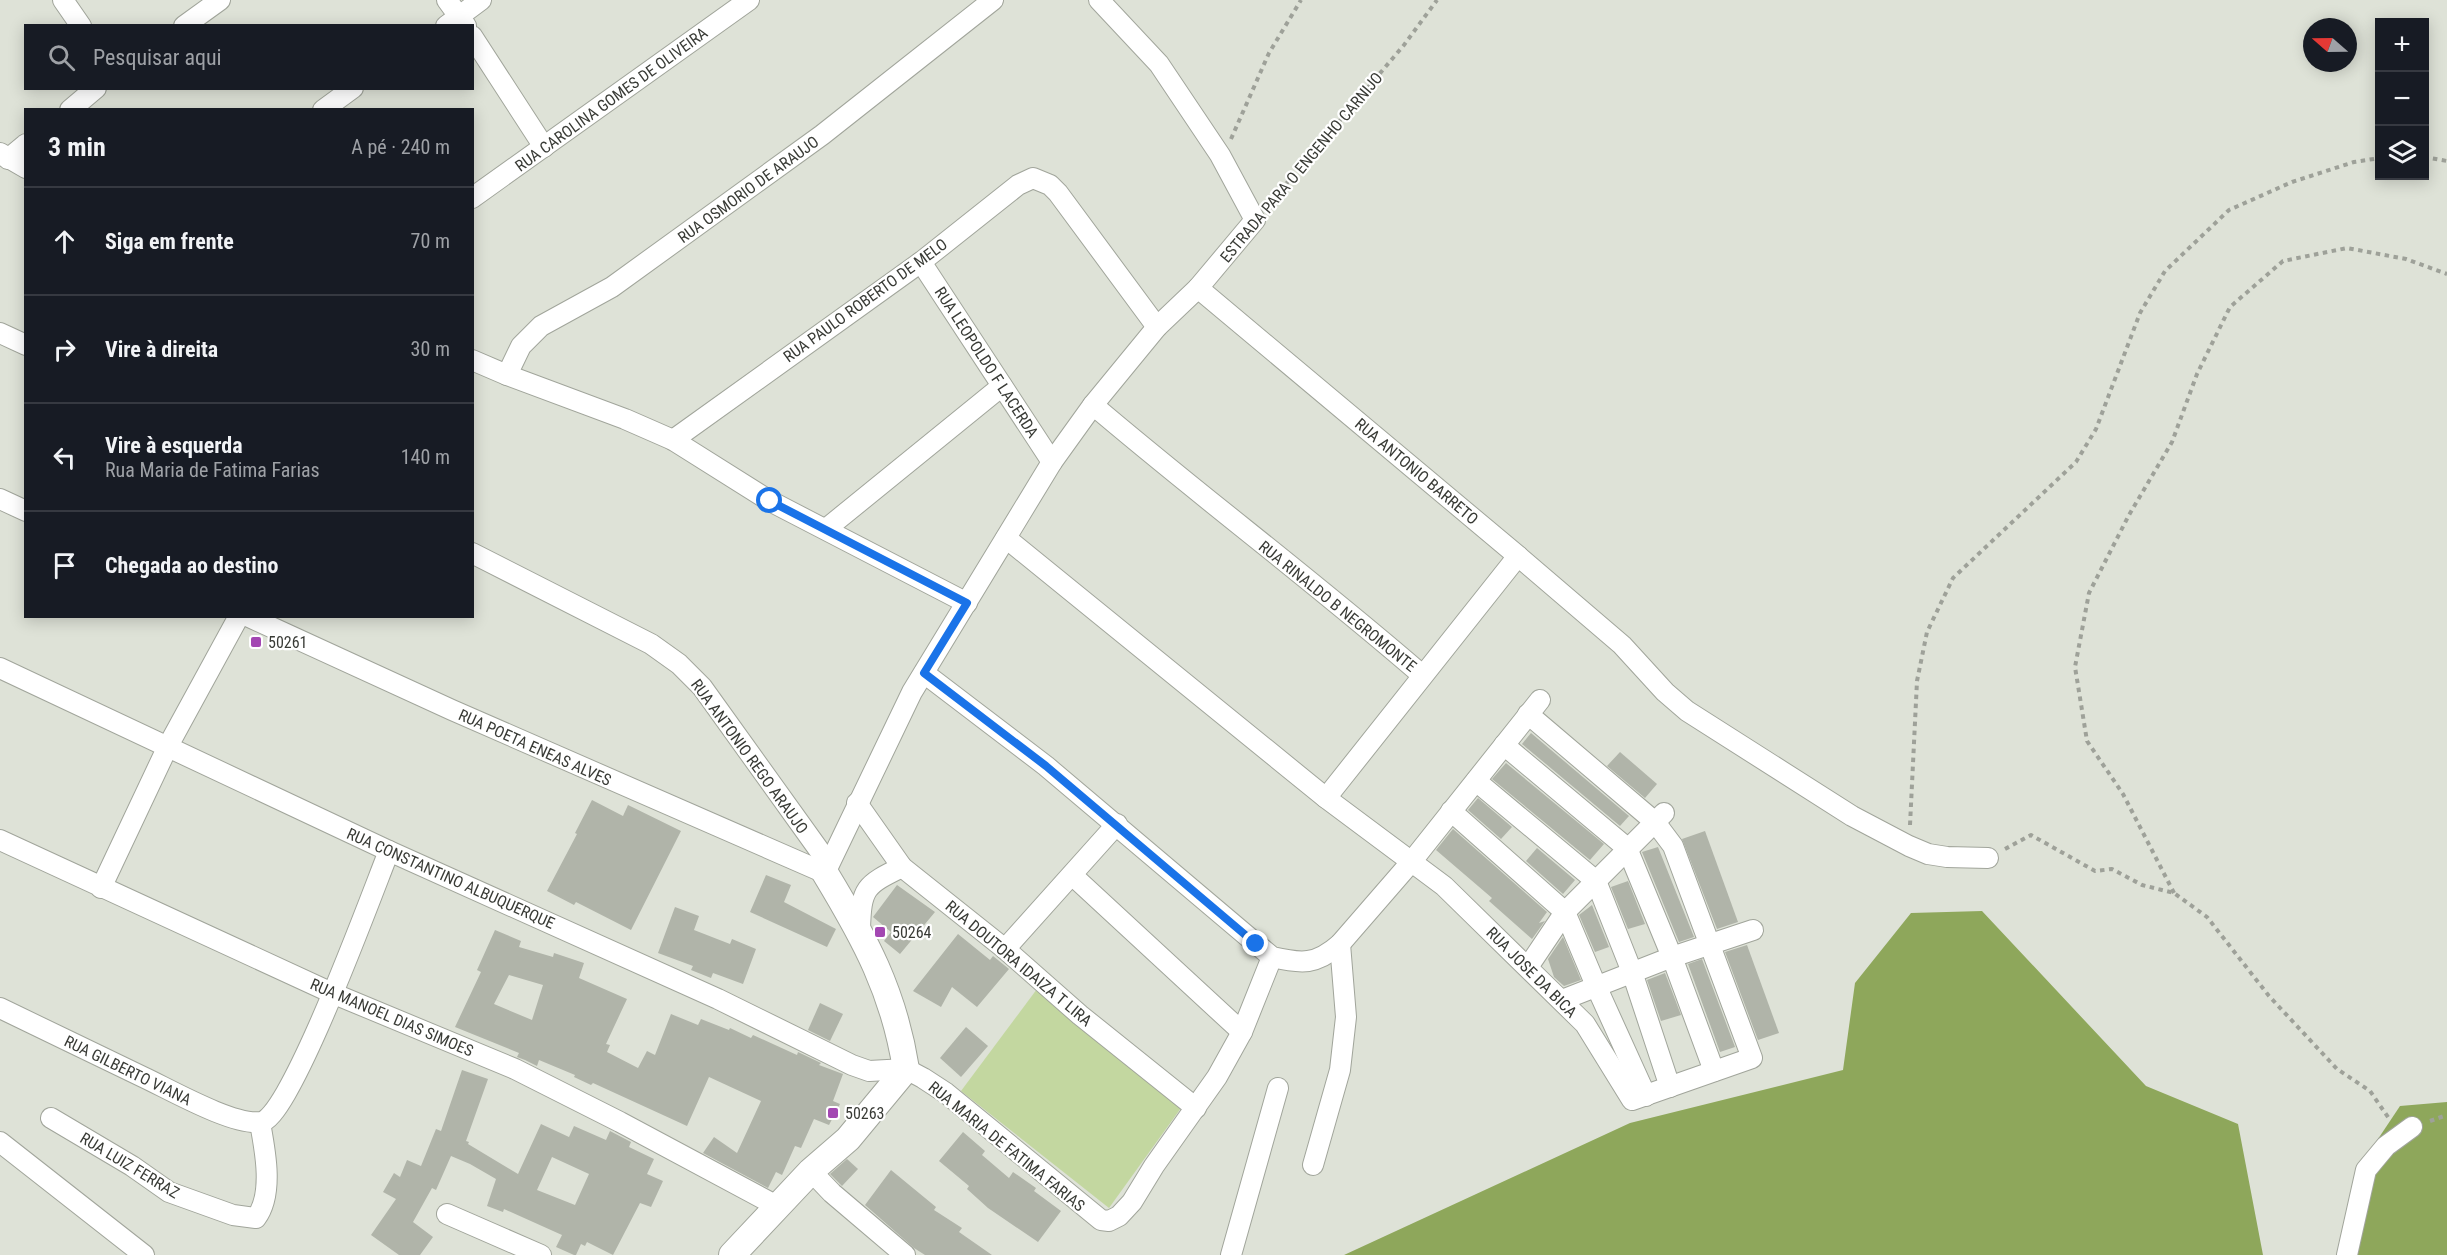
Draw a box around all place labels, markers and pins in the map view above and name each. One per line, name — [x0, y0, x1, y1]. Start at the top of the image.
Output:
place label: 50261 — [268, 633, 308, 652]
marker: 50261 — [249, 635, 263, 649]
place label: 50264 — [892, 923, 932, 942]
marker: 50264 — [873, 925, 887, 939]
place label: 50263 — [845, 1104, 885, 1123]
marker: 50263 — [826, 1106, 840, 1120]

